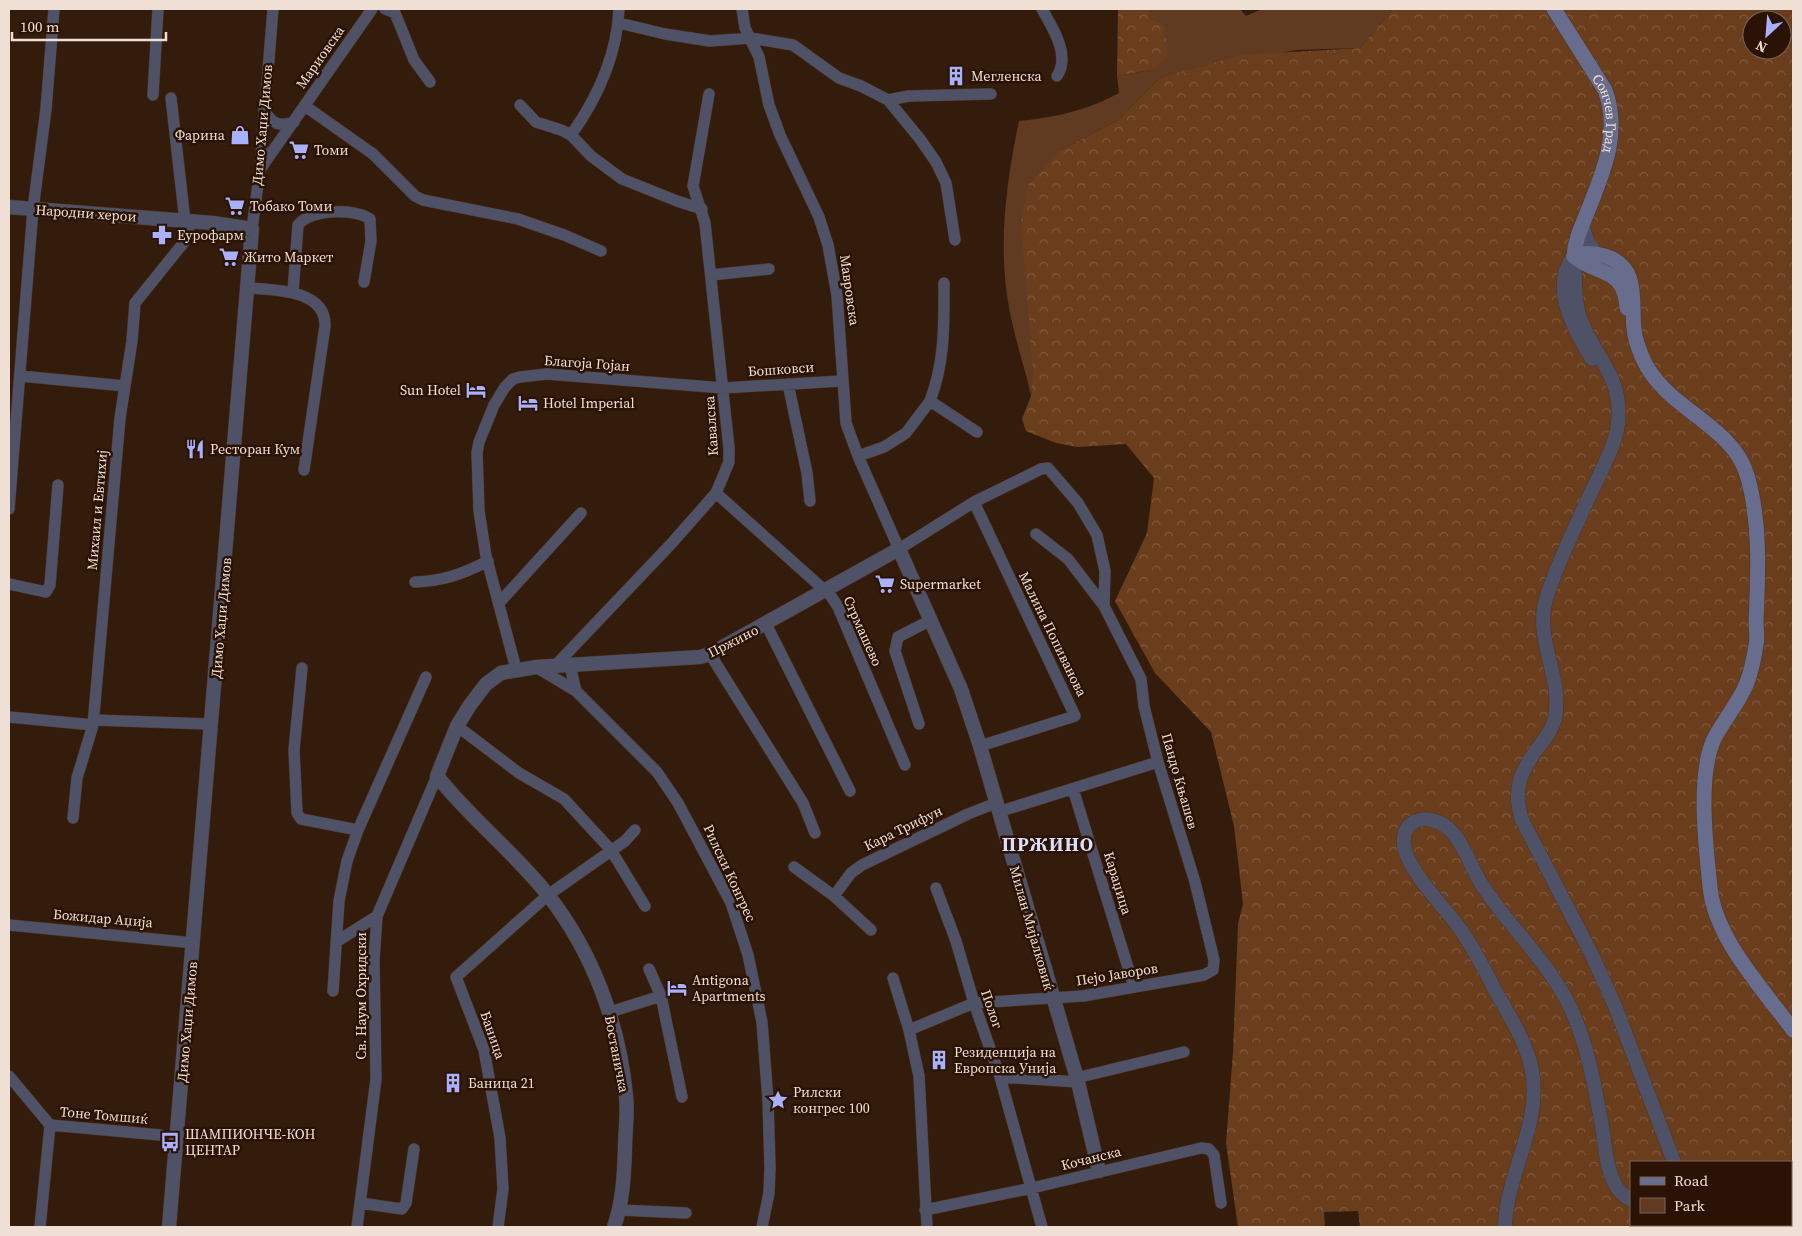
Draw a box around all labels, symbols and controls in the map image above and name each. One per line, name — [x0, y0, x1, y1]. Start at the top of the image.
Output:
scale bar — [12, 10, 166, 42]
north arrow — [1742, 10, 1792, 60]
text: 100 m — [20, 16, 60, 37]
street label: Мариовска — [291, 21, 350, 93]
text: N — [1752, 35, 1770, 58]
street label: Димо Хаџи Димов — [247, 64, 277, 186]
building icon: Мегленска — [945, 65, 967, 87]
place label: Мегленска — [971, 66, 1042, 86]
street label: Сончев Град — [1587, 70, 1621, 155]
shop icon: Фарина — [229, 124, 251, 146]
place label: Фарина — [175, 125, 226, 145]
supermarket icon: Томи — [288, 139, 310, 161]
place label: Томи — [314, 140, 349, 160]
supermarket icon: Тобако Томи — [224, 195, 246, 217]
place label: Тобако Томи — [250, 196, 333, 216]
street label: Народни херои — [35, 199, 137, 227]
pharmacy icon: Еурофарм — [151, 224, 173, 246]
place label: Еурофарм — [177, 225, 244, 245]
supermarket icon: Жито Маркет — [218, 246, 240, 268]
place label: Жито Маркет — [244, 247, 334, 267]
street label: Мавровска — [835, 253, 865, 328]
street label: Благоја Гојан — [543, 350, 631, 376]
street label: Бошковси — [747, 357, 815, 381]
hotel icon: Sun Hotel — [465, 379, 487, 401]
place label: Sun Hotel — [400, 380, 461, 400]
hotel icon: Hotel Imperial — [517, 392, 539, 414]
place label: Hotel Imperial — [543, 393, 635, 413]
street label: Кавалска — [699, 395, 723, 457]
restaurant icon: Ресторан Кум — [184, 438, 206, 460]
place label: Ресторан Кум — [210, 439, 300, 459]
street label: Михаил и Евтихиј — [82, 449, 112, 571]
street label: Димо Хаџи Димов — [206, 557, 236, 679]
street label: Малина Попиванова — [1014, 568, 1092, 701]
supermarket icon: Supermarket — [874, 573, 896, 595]
place label: Supermarket — [900, 574, 981, 594]
street label: Стрмашево — [839, 593, 888, 670]
street label: Пржино — [704, 620, 762, 662]
street label: Пандо Књашев — [1157, 731, 1203, 831]
street label: Кара Трифун — [860, 800, 946, 856]
street label: Рилски Конгрес — [699, 821, 761, 925]
district label: ПРЖИНО — [1002, 831, 1094, 857]
street label: Караџица — [1099, 849, 1137, 918]
street label: Милан Мијалковиќ — [1005, 863, 1059, 993]
street label: Божидар Аџија — [52, 904, 155, 932]
street label: Св. Наум Охридски — [351, 932, 371, 1060]
street label: Пејо Јаворов — [1075, 958, 1159, 990]
street label: Димо Хаџи Димов — [172, 961, 202, 1083]
place label: Antigona Apartments — [692, 970, 766, 1006]
hotel icon: Antigona Apartments — [666, 977, 688, 999]
street label: Полог — [976, 987, 1008, 1031]
street label: Баница — [475, 1008, 511, 1062]
street label: Востаничка — [600, 1014, 634, 1095]
place label: Резиденција на Европска Унија — [954, 1042, 1057, 1078]
building icon: Резиденција на Европска Унија — [928, 1049, 950, 1071]
building icon: Баница 21 — [442, 1072, 464, 1094]
place label: Баница 21 — [468, 1073, 535, 1093]
place label: Рилски конгрес 100 — [793, 1082, 870, 1118]
place icon: Рилски конгрес 100 — [767, 1089, 789, 1111]
street label: Тоне Томшиќ — [59, 1101, 149, 1129]
place label: ШАМПИОНЧЕ-КОН ЦЕНТАР — [185, 1124, 315, 1160]
bus stop icon: ШАМПИОНЧЕ-КОН ЦЕНТАР — [159, 1131, 181, 1153]
street label: Кочанска — [1059, 1141, 1124, 1175]
legend — [1630, 1161, 1792, 1226]
text: Road — [1674, 1170, 1708, 1191]
text: Park — [1674, 1195, 1706, 1216]

